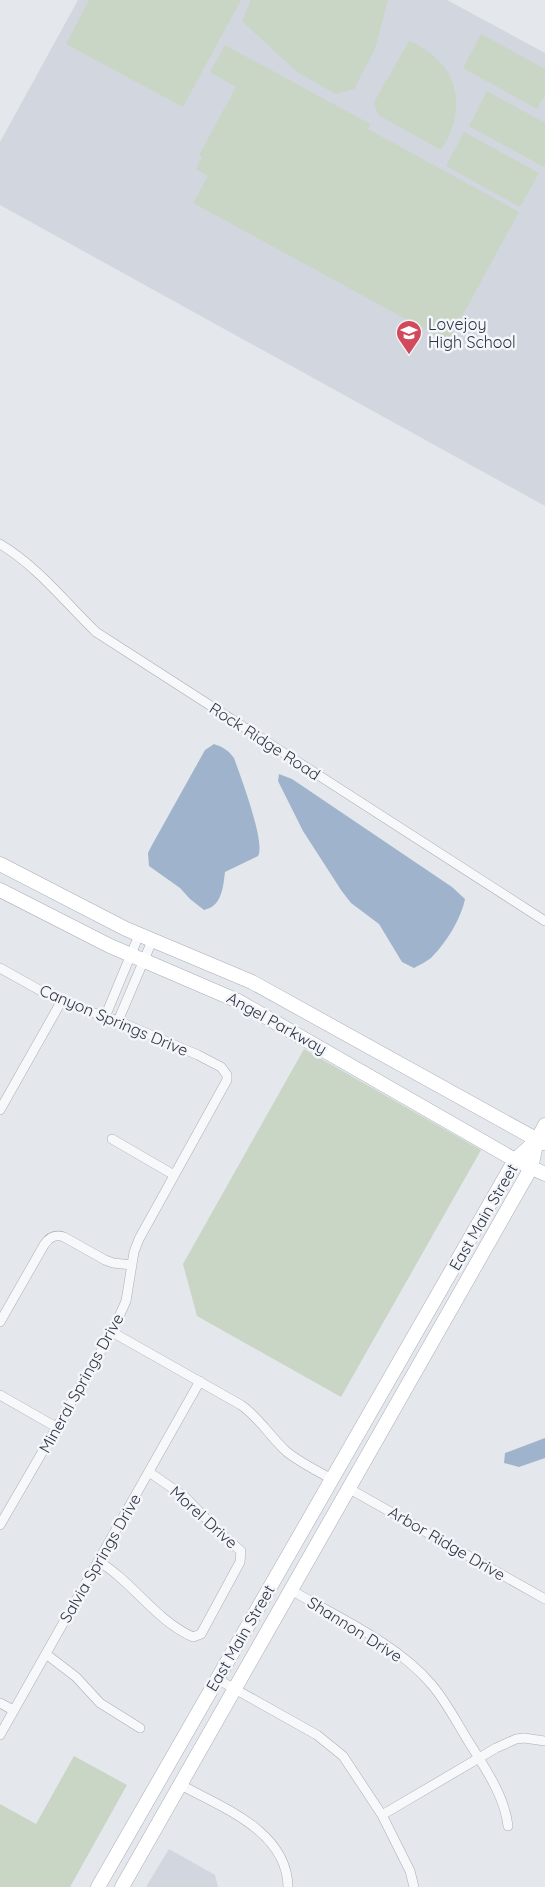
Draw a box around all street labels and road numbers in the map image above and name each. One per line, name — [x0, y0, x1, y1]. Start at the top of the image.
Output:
street label: Rock Ridge Road — [206, 698, 324, 784]
street label: Canyon Springs Drive — [37, 980, 191, 1060]
street label: Angel Parkway — [224, 987, 330, 1059]
street label: East Main Street — [444, 1160, 522, 1274]
street label: Mineral Springs Drive — [34, 1310, 128, 1456]
street label: Morel Drive — [166, 1481, 242, 1553]
street label: Salvia Springs Drive — [55, 1490, 145, 1626]
street label: Arbor Ridge Drive — [385, 1501, 509, 1585]
street label: East Main Street — [201, 1581, 279, 1695]
street label: Shannon Drive — [304, 1592, 406, 1666]

